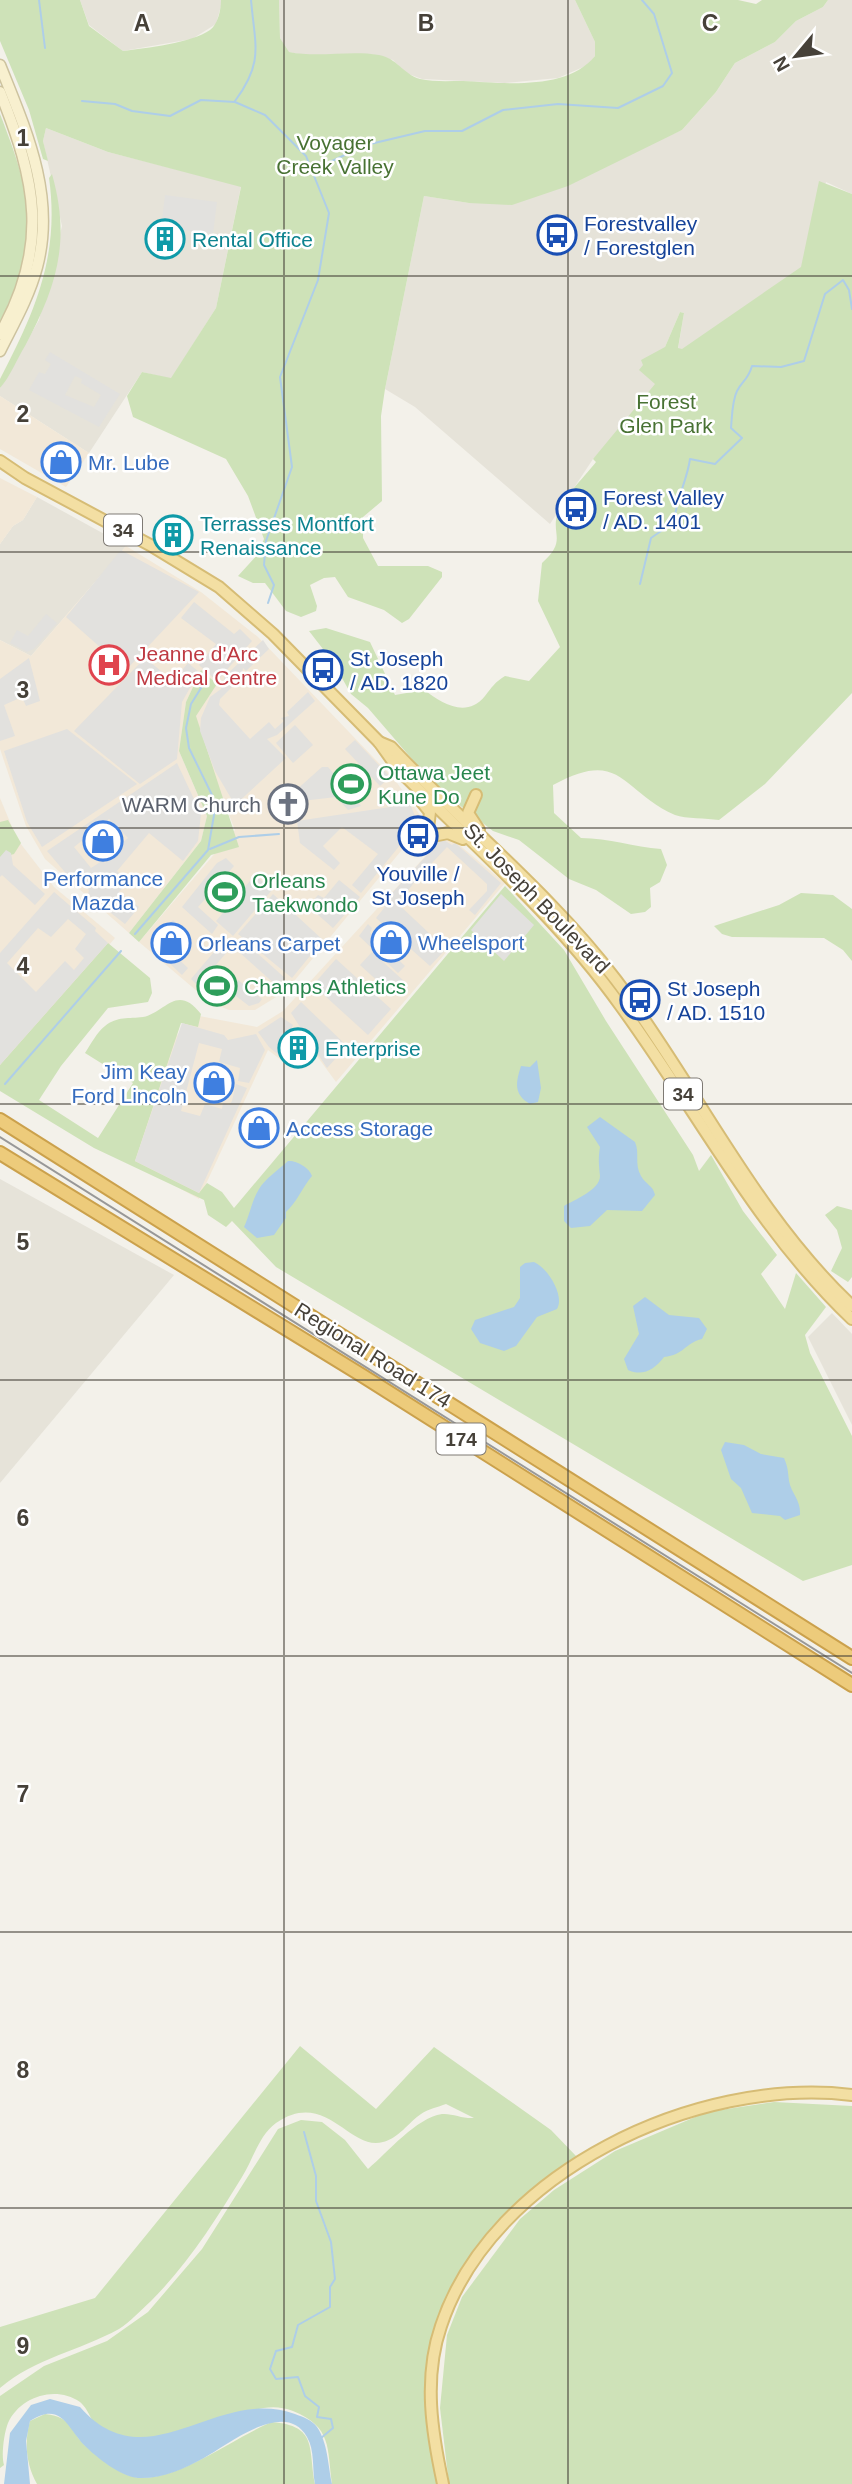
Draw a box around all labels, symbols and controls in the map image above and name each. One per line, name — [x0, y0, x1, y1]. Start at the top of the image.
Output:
text: A — [134, 10, 150, 36]
text: B — [418, 10, 434, 36]
text: C — [702, 10, 718, 36]
north arrow — [761, 21, 831, 91]
text: N — [769, 53, 794, 75]
text: 1 — [17, 125, 30, 151]
park label: Voyager Creek Valley — [276, 131, 394, 178]
place label: Forestvalley / Forestglen — [584, 212, 698, 259]
bus stop icon: Forestvalley / Forestglen — [536, 214, 578, 256]
building icon: Rental Office — [144, 218, 186, 260]
place label: Rental Office — [192, 228, 313, 251]
park label: Forest Glen Park — [619, 390, 713, 437]
text: 2 — [17, 401, 29, 427]
shop icon: Mr. Lube — [40, 441, 82, 483]
place label: Mr. Lube — [88, 451, 170, 474]
place label: Forest Valley / AD. 1401 — [603, 486, 724, 533]
bus stop icon: Forest Valley / AD. 1401 — [555, 488, 597, 530]
place label: Terrasses Montfort Renaissance — [200, 512, 374, 559]
road number: 34 — [104, 514, 142, 545]
building icon: Terrasses Montfort Renaissance — [152, 514, 194, 556]
place label: Jeanne d'Arc Medical Centre — [136, 642, 277, 689]
hospital icon: Jeanne d'Arc Medical Centre — [88, 644, 130, 686]
place label: St Joseph / AD. 1820 — [350, 647, 448, 694]
bus stop icon: St Joseph / AD. 1820 — [302, 649, 344, 691]
text: 3 — [17, 677, 29, 703]
place label: Ottawa Jeet Kune Do — [378, 761, 490, 808]
sports icon: Ottawa Jeet Kune Do — [330, 763, 372, 805]
church icon: WARM Church — [267, 783, 309, 825]
place label: WARM Church — [122, 793, 261, 816]
bus stop icon: Youville / St Joseph — [397, 815, 439, 857]
street label: St. Joseph Boulevard — [459, 818, 615, 978]
shop icon: Performance Mazda — [82, 820, 124, 862]
place label: Youville / St Joseph — [371, 862, 465, 909]
place label: Performance Mazda — [43, 867, 163, 914]
place label: Orleans Taekwondo — [252, 869, 358, 916]
sports icon: Orleans Taekwondo — [204, 871, 246, 913]
shop icon: Wheelsport — [370, 921, 412, 963]
shop icon: Orleans Carpet — [150, 922, 192, 964]
place label: Wheelsport — [418, 931, 524, 954]
place label: Orleans Carpet — [198, 932, 341, 955]
text: 4 — [17, 953, 30, 979]
sports icon: Champs Athletics — [196, 965, 238, 1007]
place label: Champs Athletics — [244, 975, 406, 998]
place label: St Joseph / AD. 1510 — [667, 977, 765, 1024]
bus stop icon: St Joseph / AD. 1510 — [619, 979, 661, 1021]
building icon: Enterprise — [277, 1027, 319, 1069]
place label: Enterprise — [325, 1037, 421, 1060]
place label: Jim Keay Ford Lincoln — [71, 1060, 187, 1107]
shop icon: Jim Keay Ford Lincoln — [193, 1062, 235, 1104]
road number: 34 — [664, 1078, 702, 1110]
shop icon: Access Storage — [238, 1107, 280, 1149]
place label: Access Storage — [286, 1117, 433, 1140]
text: 5 — [17, 1229, 30, 1255]
street label: Regional Road 174 — [291, 1298, 456, 1413]
road number: 174 — [436, 1424, 486, 1455]
text: 6 — [17, 1505, 29, 1531]
text: 7 — [17, 1781, 29, 1807]
text: 8 — [17, 2057, 30, 2083]
text: 9 — [17, 2333, 29, 2359]

